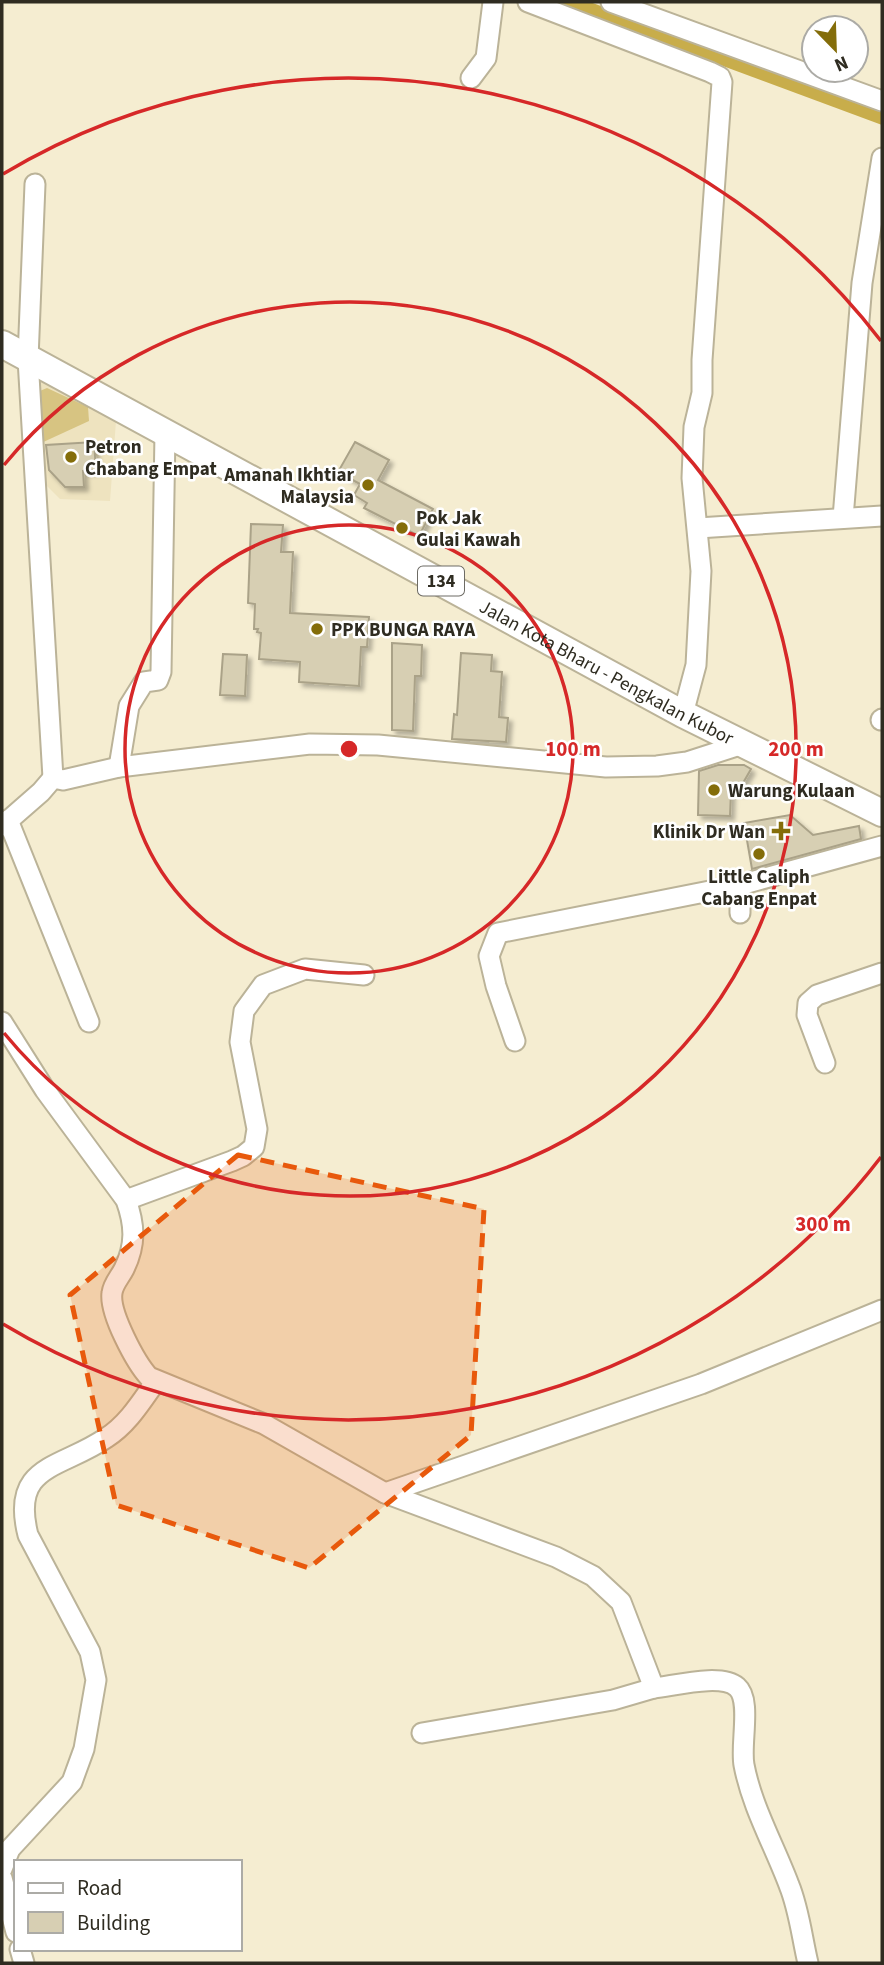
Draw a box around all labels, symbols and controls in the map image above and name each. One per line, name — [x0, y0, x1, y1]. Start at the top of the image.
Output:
north arrow — [800, 14, 870, 84]
text: N — [830, 48, 852, 78]
place label: Petron Chabang Empat — [85, 434, 217, 483]
marker: Petron Chabang Empat — [63, 449, 79, 465]
place label: Amanah Ikhtiar Malaysia — [223, 462, 354, 511]
marker: Amanah Ikhtiar Malaysia — [360, 477, 376, 493]
place label: Pok Jak Gulai Kawah — [416, 505, 521, 554]
marker: Pok Jak Gulai Kawah — [394, 520, 410, 536]
road number: 134 — [418, 566, 464, 596]
street label: Jalan Kota Bharu - Pengkalan Kubor — [474, 594, 738, 752]
place label: PPK BUNGA RAYA — [331, 617, 475, 644]
marker: PPK BUNGA RAYA — [309, 621, 325, 637]
text: 100 m — [545, 734, 601, 764]
text: 200 m — [768, 734, 824, 764]
centre of rings — [337, 737, 361, 761]
place label: Warung Kulaan — [728, 778, 855, 805]
marker: Warung Kulaan — [706, 782, 722, 798]
place label: Klinik Dr Wan — [653, 819, 765, 846]
marker: Klinik Dr Wan — [771, 821, 791, 841]
marker: Little Caliph Cabang Enpat — [751, 846, 767, 862]
place label: Little Caliph Cabang Enpat — [701, 864, 817, 913]
text: 300 m — [795, 1209, 851, 1239]
legend — [14, 1860, 242, 1951]
text: Road — [77, 1873, 122, 1903]
text: Building — [77, 1908, 151, 1938]

